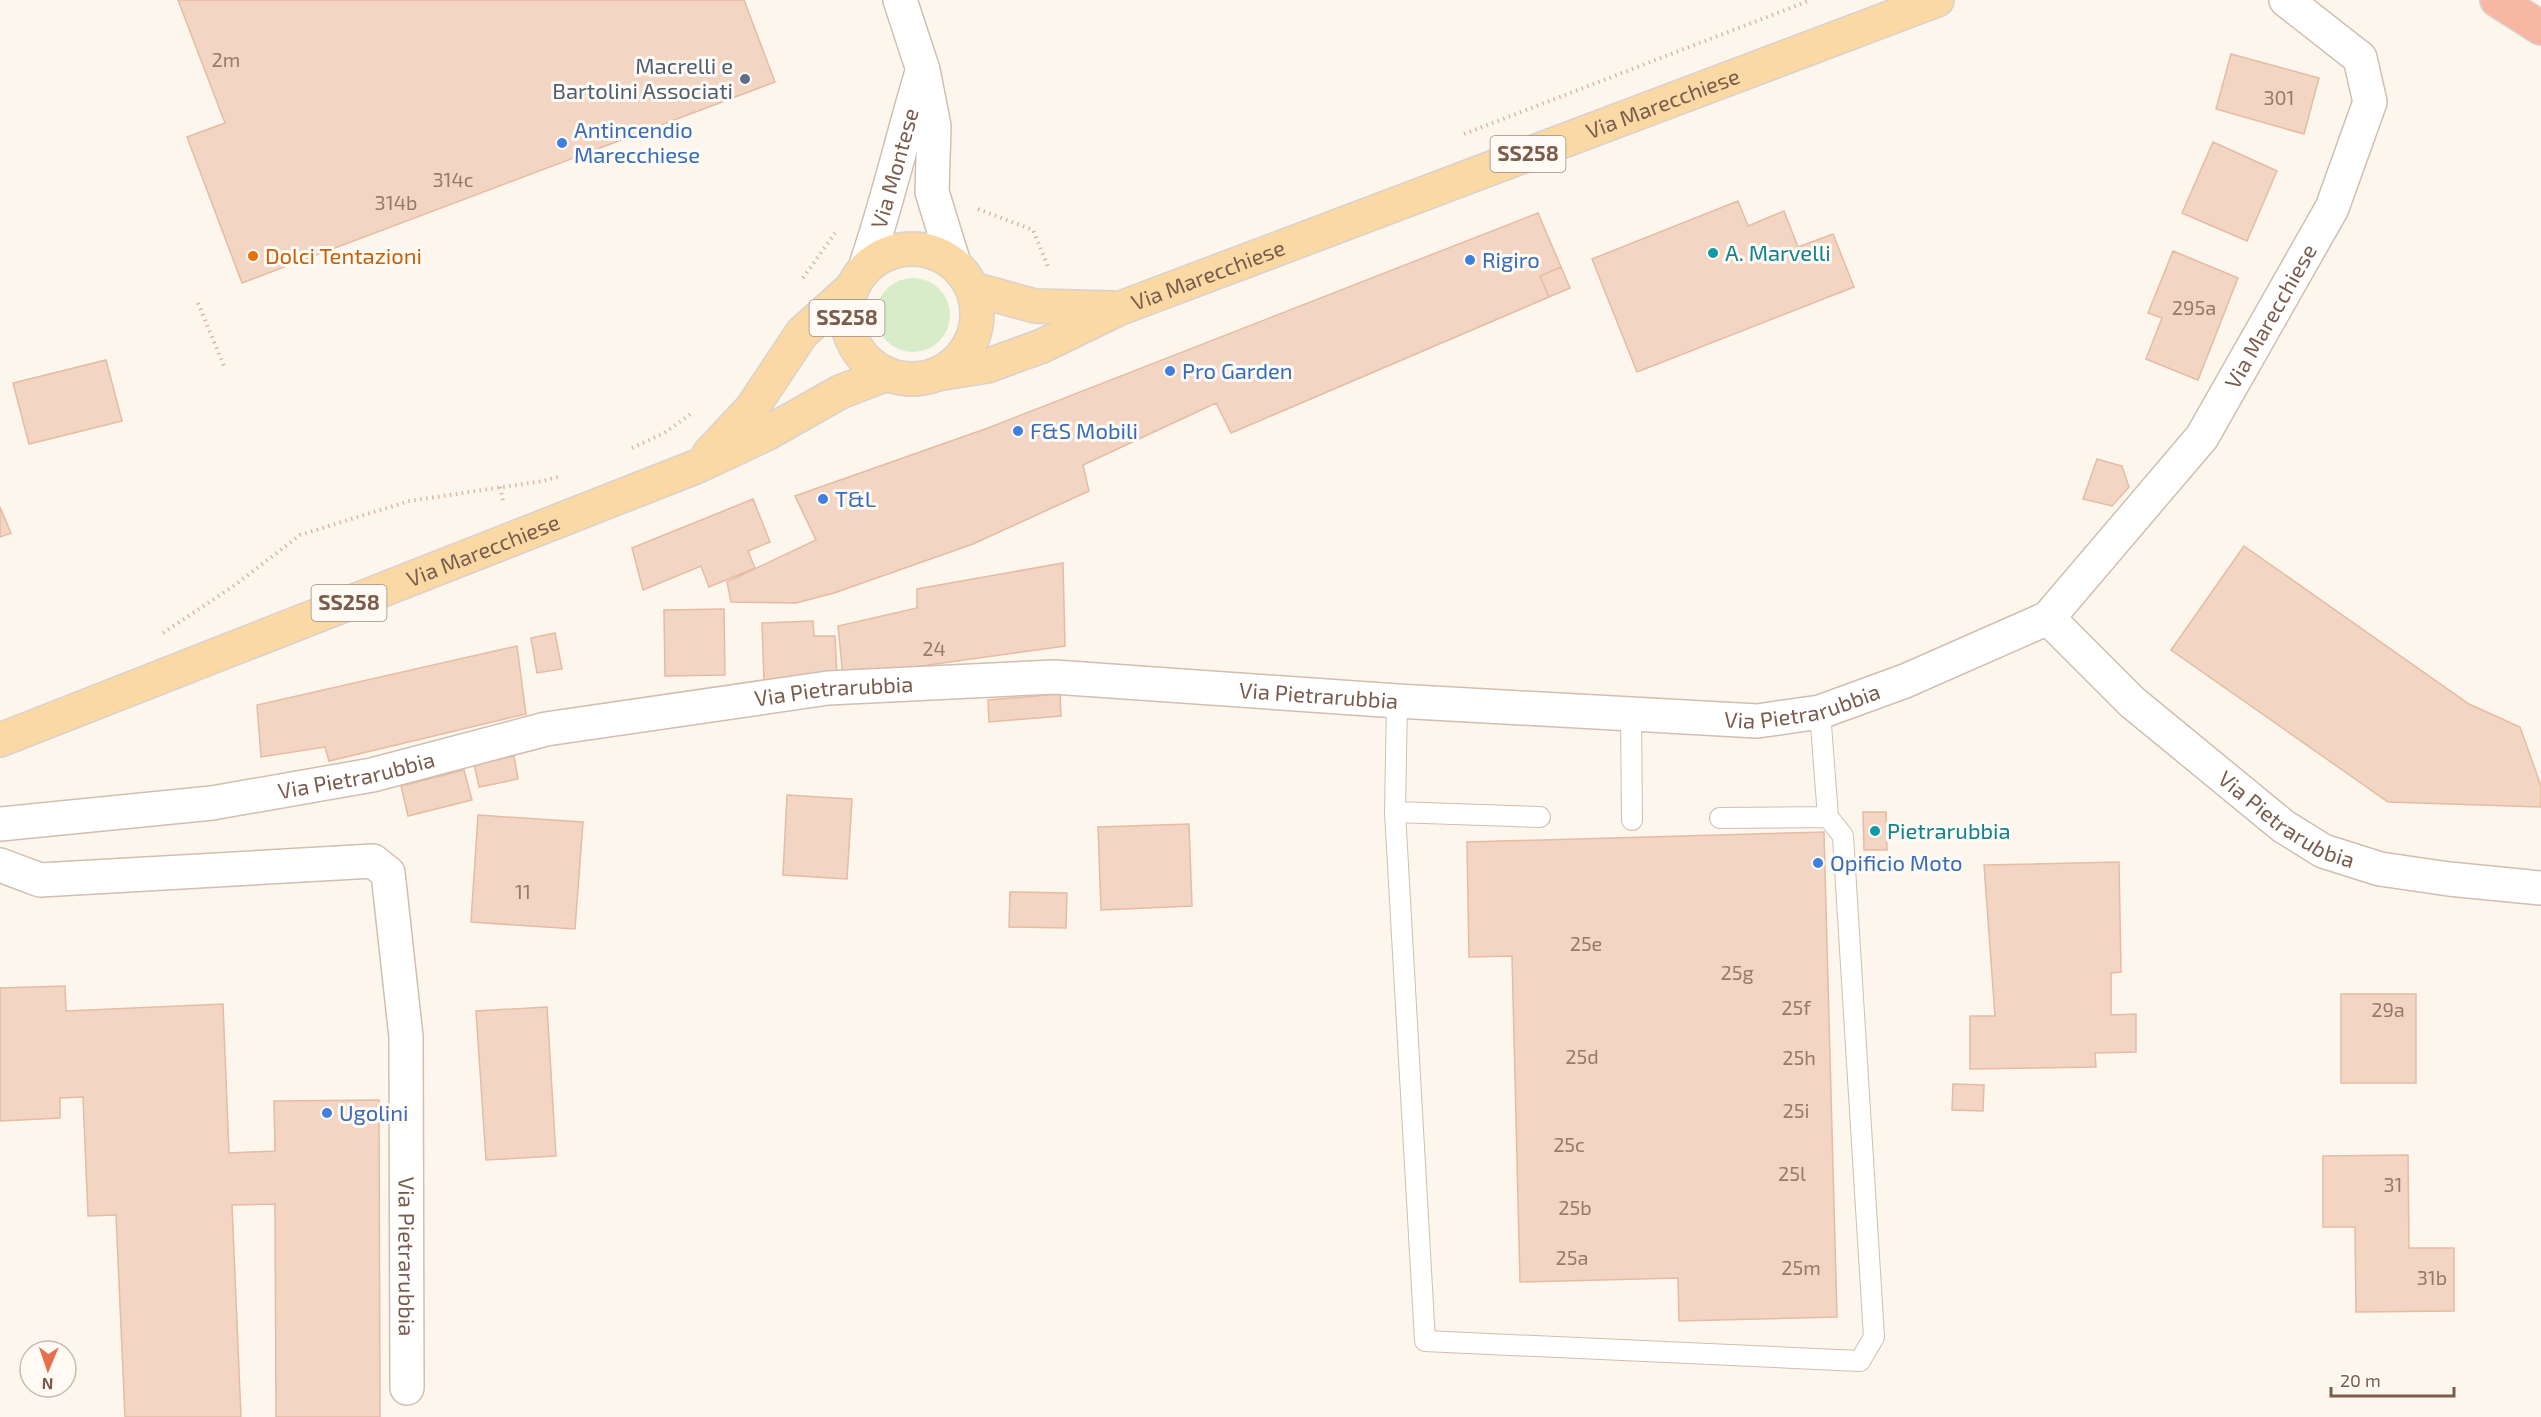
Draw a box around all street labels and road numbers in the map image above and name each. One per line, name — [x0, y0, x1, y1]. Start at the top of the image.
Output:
street label: Via Marecchiese — [1582, 62, 1743, 143]
street label: Via Montese — [865, 105, 923, 231]
road number: SS258 — [1490, 136, 1565, 172]
street label: Via Marecchiese — [1127, 233, 1288, 315]
street label: Via Marecchiese — [2218, 239, 2321, 393]
road number: SS258 — [810, 300, 884, 336]
street label: Via Marecchiese — [403, 508, 563, 591]
road number: SS258 — [312, 585, 386, 621]
street label: Via Pietrarubbia — [753, 670, 914, 711]
street label: Via Pietrarubbia — [1238, 676, 1399, 713]
street label: Via Pietrarubbia — [1724, 677, 1883, 733]
street label: Via Pietrarubbia — [276, 745, 437, 803]
street label: Via Pietrarubbia — [2214, 764, 2358, 872]
street label: Via Pietrarubbia — [394, 1177, 421, 1336]

